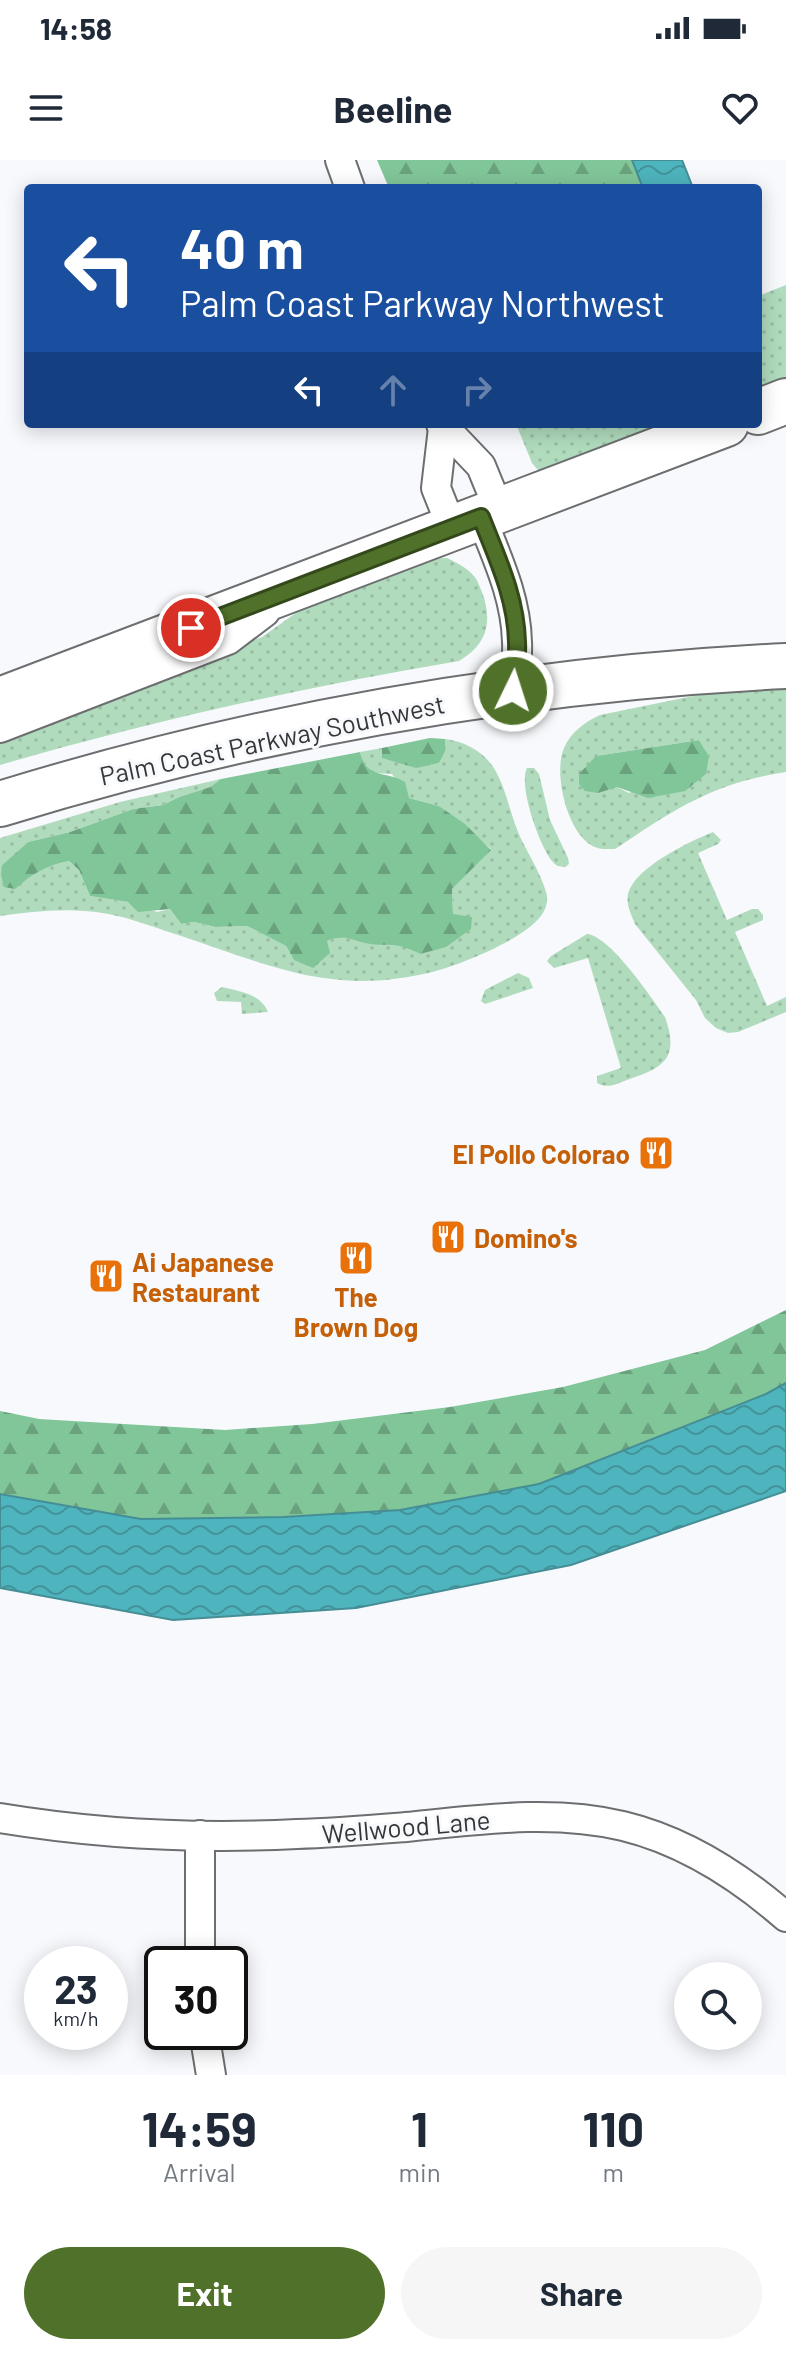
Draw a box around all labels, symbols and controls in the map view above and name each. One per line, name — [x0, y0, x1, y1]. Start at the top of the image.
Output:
text: 14:58 — [40, 10, 112, 46]
icon: menu — [24, 86, 68, 130]
icon: heart — [718, 86, 762, 130]
text: Beeline — [334, 87, 452, 130]
text: 40 m — [180, 213, 304, 280]
icon: left — [48, 216, 152, 320]
text: Palm Coast Parkway Northwest — [180, 281, 665, 324]
icon: left — [287, 368, 331, 412]
icon: ahead — [371, 368, 415, 412]
icon: right — [455, 368, 499, 412]
pin — [157, 594, 225, 662]
icon: arrive — [169, 606, 213, 650]
position arrow — [471, 649, 555, 733]
street label: Palm Coast Parkway Southwest — [97, 687, 447, 791]
restaurant icon: El Pollo Colorao — [637, 1134, 675, 1172]
place label: El Pollo Colorao — [453, 1138, 630, 1169]
restaurant icon: Domino's — [429, 1218, 467, 1256]
place label: Domino's — [474, 1222, 578, 1253]
restaurant icon: The Brown Dog — [337, 1239, 375, 1277]
place label: Ai Japanese Restaurant — [132, 1246, 274, 1307]
restaurant icon: Ai Japanese Restaurant — [87, 1257, 125, 1295]
place label: The Brown Dog — [294, 1281, 418, 1342]
street label: Wellwood Lane — [320, 1803, 492, 1849]
speed limit sign: 30 — [144, 1946, 248, 2050]
map controls — [674, 1962, 762, 2050]
button: search — [674, 1962, 762, 2050]
text: 23 — [54, 1964, 98, 2012]
text: km/h — [53, 2006, 99, 2030]
text: 14:59 — [142, 2099, 257, 2157]
text: 1 — [411, 2099, 428, 2157]
text: 110 — [582, 2099, 644, 2157]
text: Arrival — [163, 2156, 236, 2187]
text: min — [399, 2156, 441, 2187]
text: m — [603, 2156, 624, 2187]
button: Exit — [24, 2247, 385, 2339]
button: Share — [401, 2247, 762, 2339]

